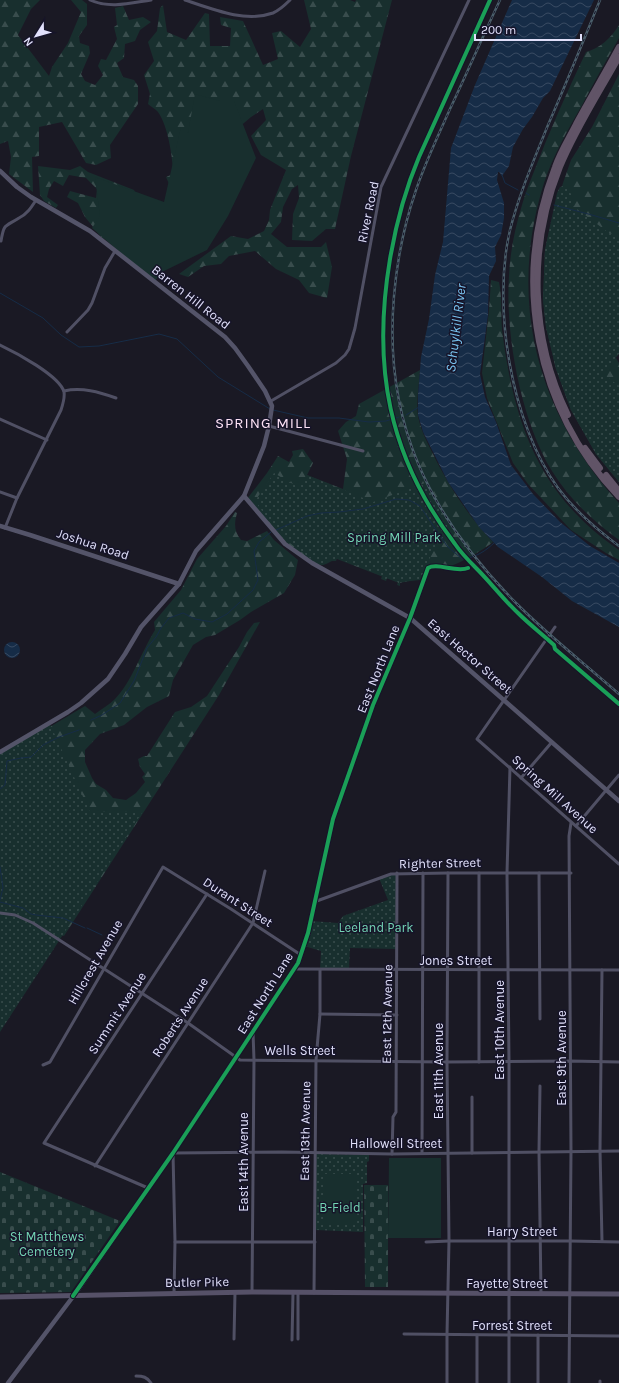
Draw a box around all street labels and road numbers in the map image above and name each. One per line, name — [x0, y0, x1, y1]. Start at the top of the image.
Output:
street label: River Road — [354, 180, 382, 244]
street label: Barren Hill Road — [149, 262, 233, 332]
street label: Joshua Road — [55, 525, 131, 563]
street label: East Hector Street — [425, 615, 515, 697]
street label: East North Lane — [354, 623, 403, 715]
street label: Spring Mill Avenue — [509, 752, 601, 837]
street label: Righter Street — [399, 855, 481, 871]
street label: Durant Street — [200, 874, 276, 930]
street label: Hillcrest Avenue — [65, 917, 126, 1007]
street label: East North Lane — [234, 949, 296, 1037]
street label: Jones Street — [420, 953, 492, 968]
street label: East 12th Avenue — [379, 964, 395, 1064]
street label: Summit Avenue — [85, 969, 149, 1057]
street label: Roberts Avenue — [149, 974, 211, 1060]
street label: East 10th Avenue — [492, 980, 507, 1080]
street label: East 9th Avenue — [554, 1010, 569, 1106]
street label: East 11th Avenue — [431, 1022, 446, 1119]
street label: Wells Street — [265, 1043, 335, 1058]
street label: East 13th Avenue — [297, 1081, 313, 1181]
street label: East 14th Avenue — [236, 1112, 251, 1212]
street label: Hallowell Street — [350, 1136, 442, 1151]
street label: Harry Street — [487, 1224, 557, 1239]
street label: Butler Pike — [165, 1274, 229, 1290]
street label: Fayette Street — [466, 1276, 548, 1291]
street label: Forrest Street — [472, 1318, 552, 1333]

